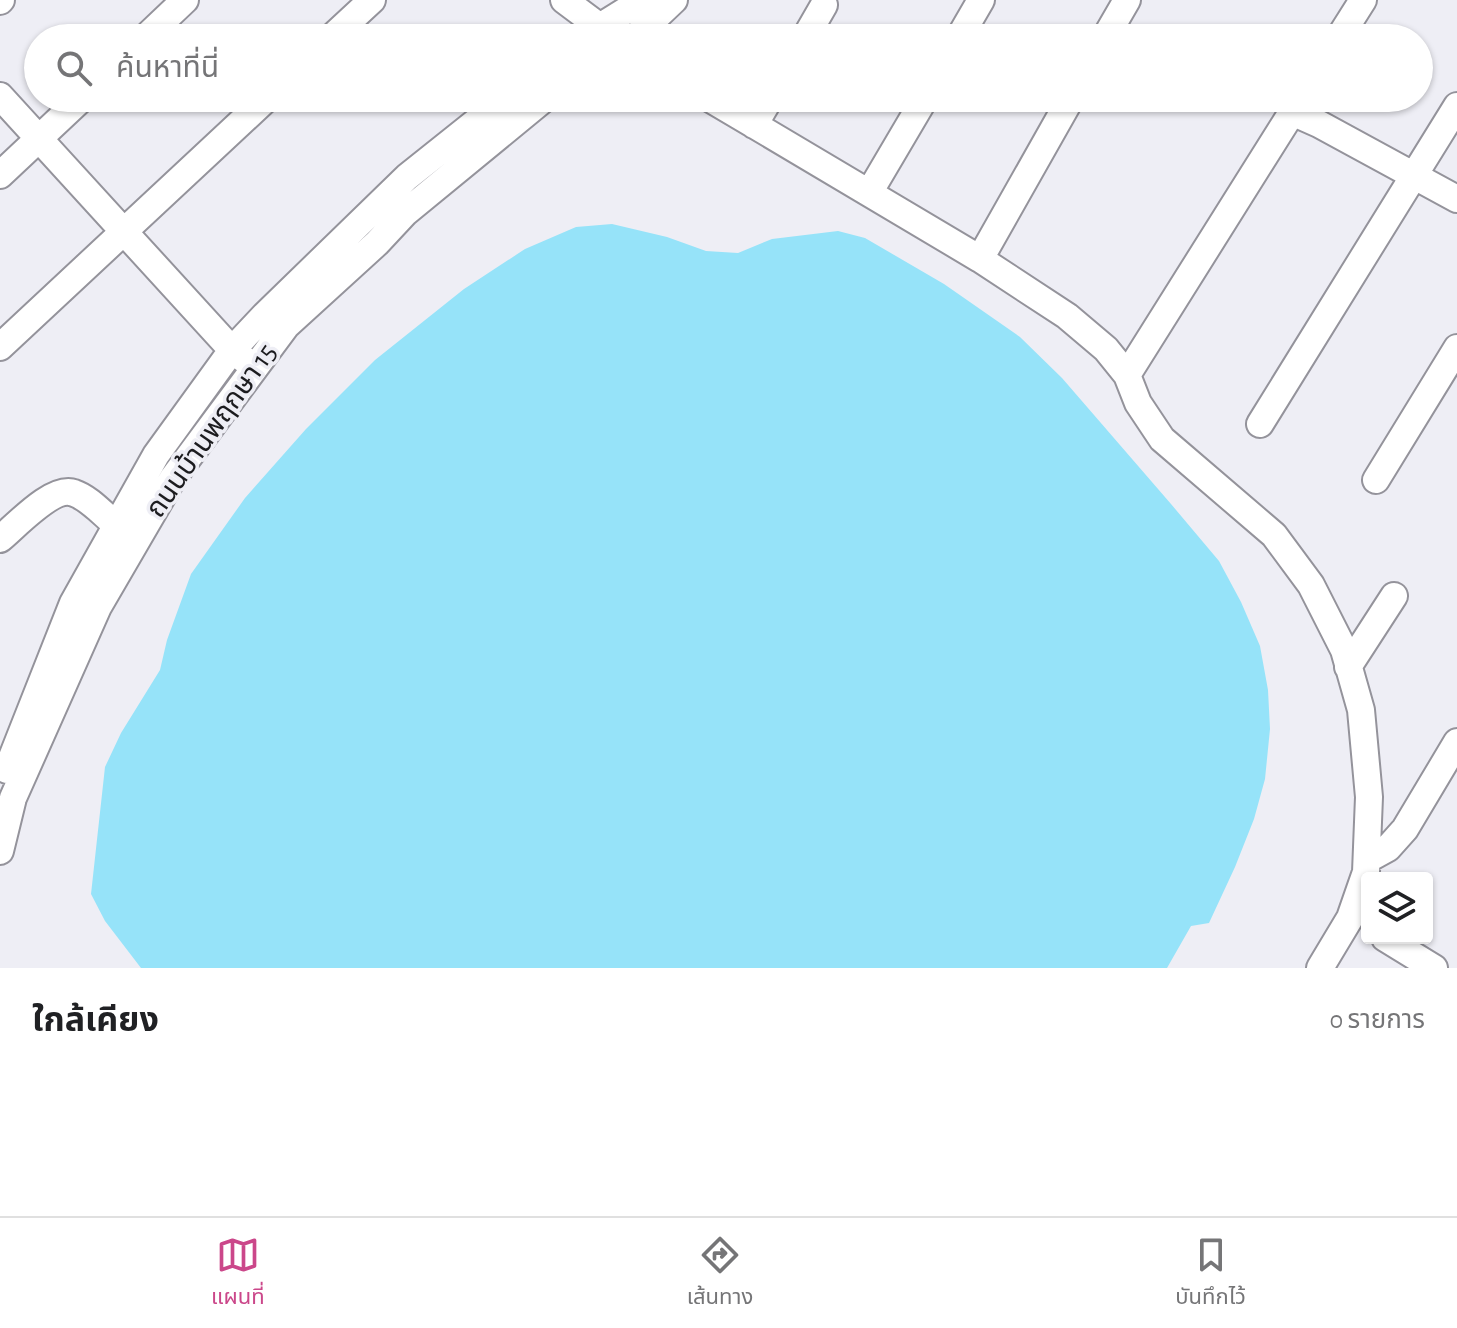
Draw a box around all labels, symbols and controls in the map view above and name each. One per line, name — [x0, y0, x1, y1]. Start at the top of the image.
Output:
search box — [24, 24, 1433, 112]
icon: search — [52, 46, 96, 90]
text: ค้นหาที่นี่ — [116, 53, 219, 83]
street label: ถนนบ้านพฤกษา 15 — [140, 338, 282, 523]
map controls — [1361, 872, 1433, 944]
button: layers — [1361, 872, 1433, 944]
text: ใกล้เคียง — [32, 1004, 159, 1038]
text: 0 รายการ — [1329, 1007, 1425, 1033]
tab: แผนที่ — [211, 1233, 265, 1314]
tab: เส้นทาง — [687, 1233, 753, 1314]
tab: บันทึกไว้ — [1175, 1233, 1246, 1314]

